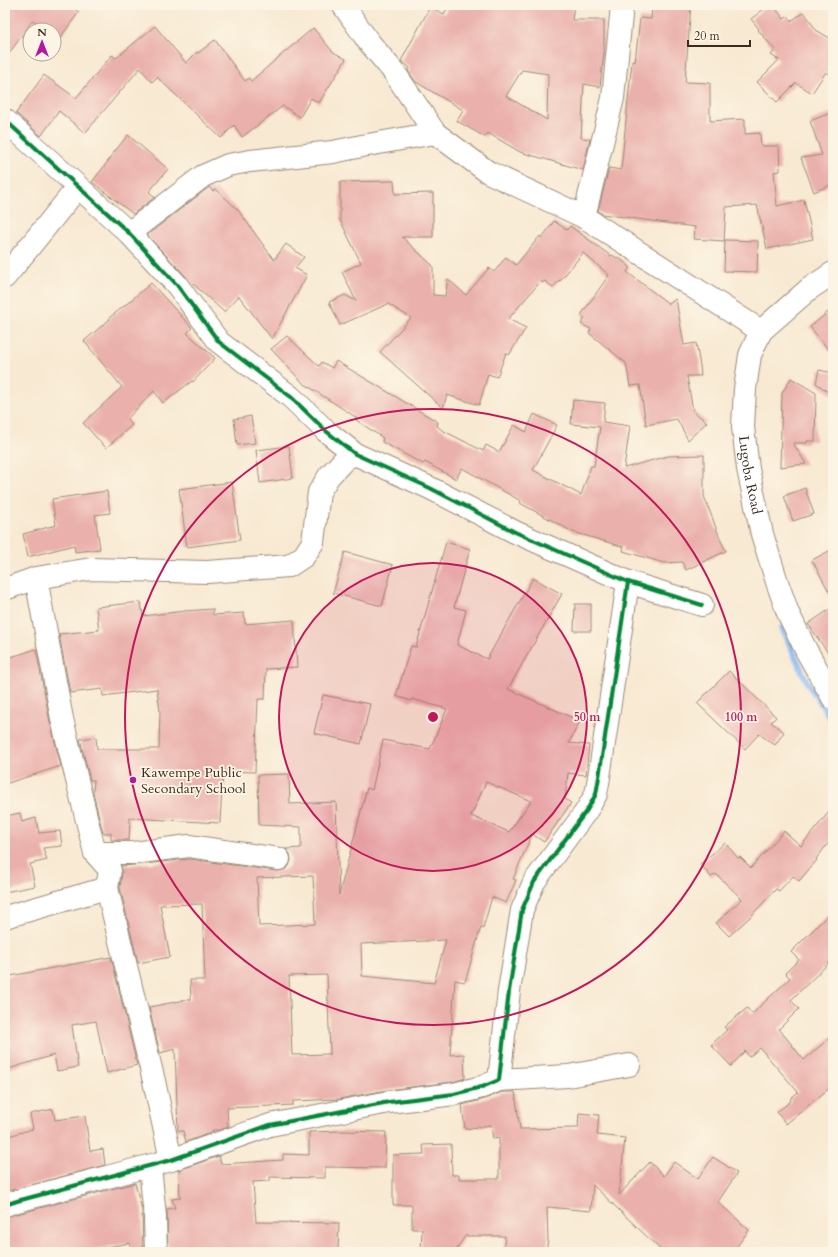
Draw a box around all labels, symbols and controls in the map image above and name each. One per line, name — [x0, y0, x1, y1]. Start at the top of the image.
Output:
north arrow — [22, 22, 62, 62]
scale bar — [688, 22, 750, 48]
text: N — [37, 25, 47, 40]
text: 20 m — [694, 28, 721, 44]
street label: Lugoba Road — [735, 434, 767, 517]
text: 50 m — [574, 709, 601, 725]
text: 100 m — [725, 709, 758, 725]
centre of rings — [426, 710, 440, 724]
place label: Kawempe Public Secondary School — [141, 763, 246, 798]
marker: Kawempe Public Secondary School — [128, 775, 138, 785]

